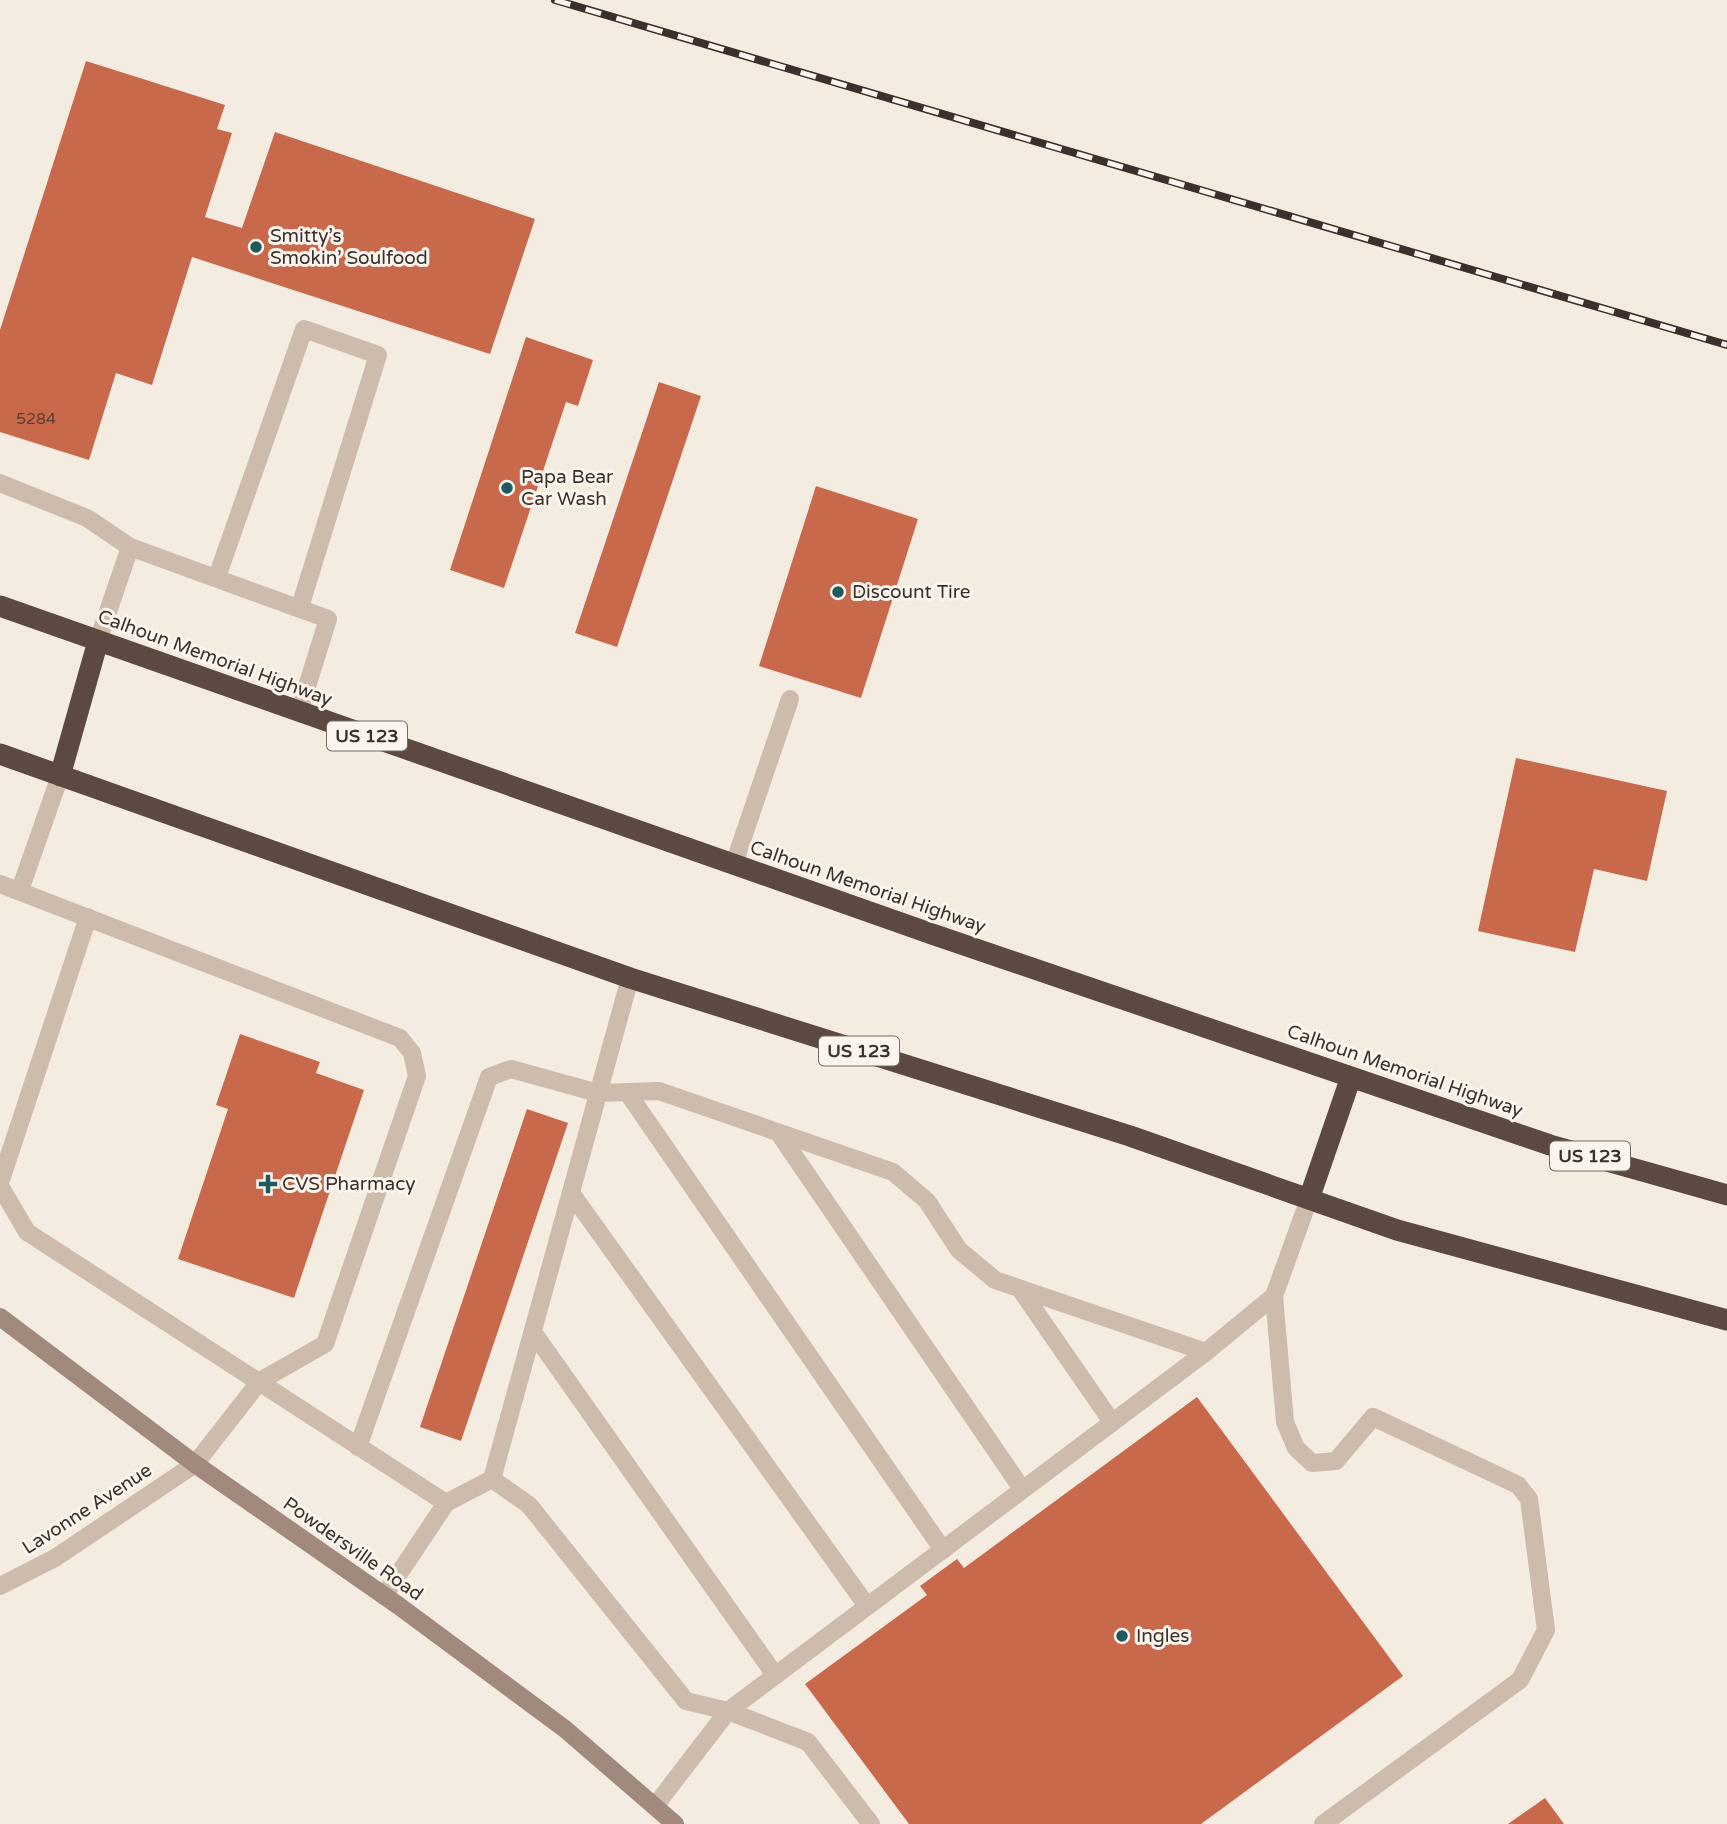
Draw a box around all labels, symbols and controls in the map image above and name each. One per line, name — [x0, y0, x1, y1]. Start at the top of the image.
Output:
place label: Smitty’s Smokin’ Soulfood — [270, 225, 428, 269]
marker: Smitty’s Smokin’ Soulfood — [248, 239, 264, 255]
house number: 5284 — [16, 409, 56, 429]
place label: Papa Bear Car Wash — [521, 466, 614, 510]
marker: Papa Bear Car Wash — [499, 480, 515, 496]
place label: Discount Tire — [852, 581, 971, 603]
marker: Discount Tire — [830, 584, 846, 600]
street label: Calhoun Memorial Highway — [95, 605, 335, 711]
road number: US 123 — [327, 722, 407, 750]
street label: Calhoun Memorial Highway — [747, 836, 989, 938]
street label: Calhoun Memorial Highway — [1284, 1020, 1526, 1122]
road number: US 123 — [819, 1036, 899, 1066]
road number: US 123 — [1550, 1142, 1630, 1170]
place label: CVS Pharmacy — [282, 1173, 416, 1195]
marker: CVS Pharmacy — [260, 1176, 276, 1192]
street label: Lavonne Avenue — [18, 1459, 156, 1559]
street label: Powdersville Road — [279, 1492, 427, 1606]
place label: Ingles — [1136, 1625, 1189, 1647]
marker: Ingles — [1114, 1628, 1130, 1644]

